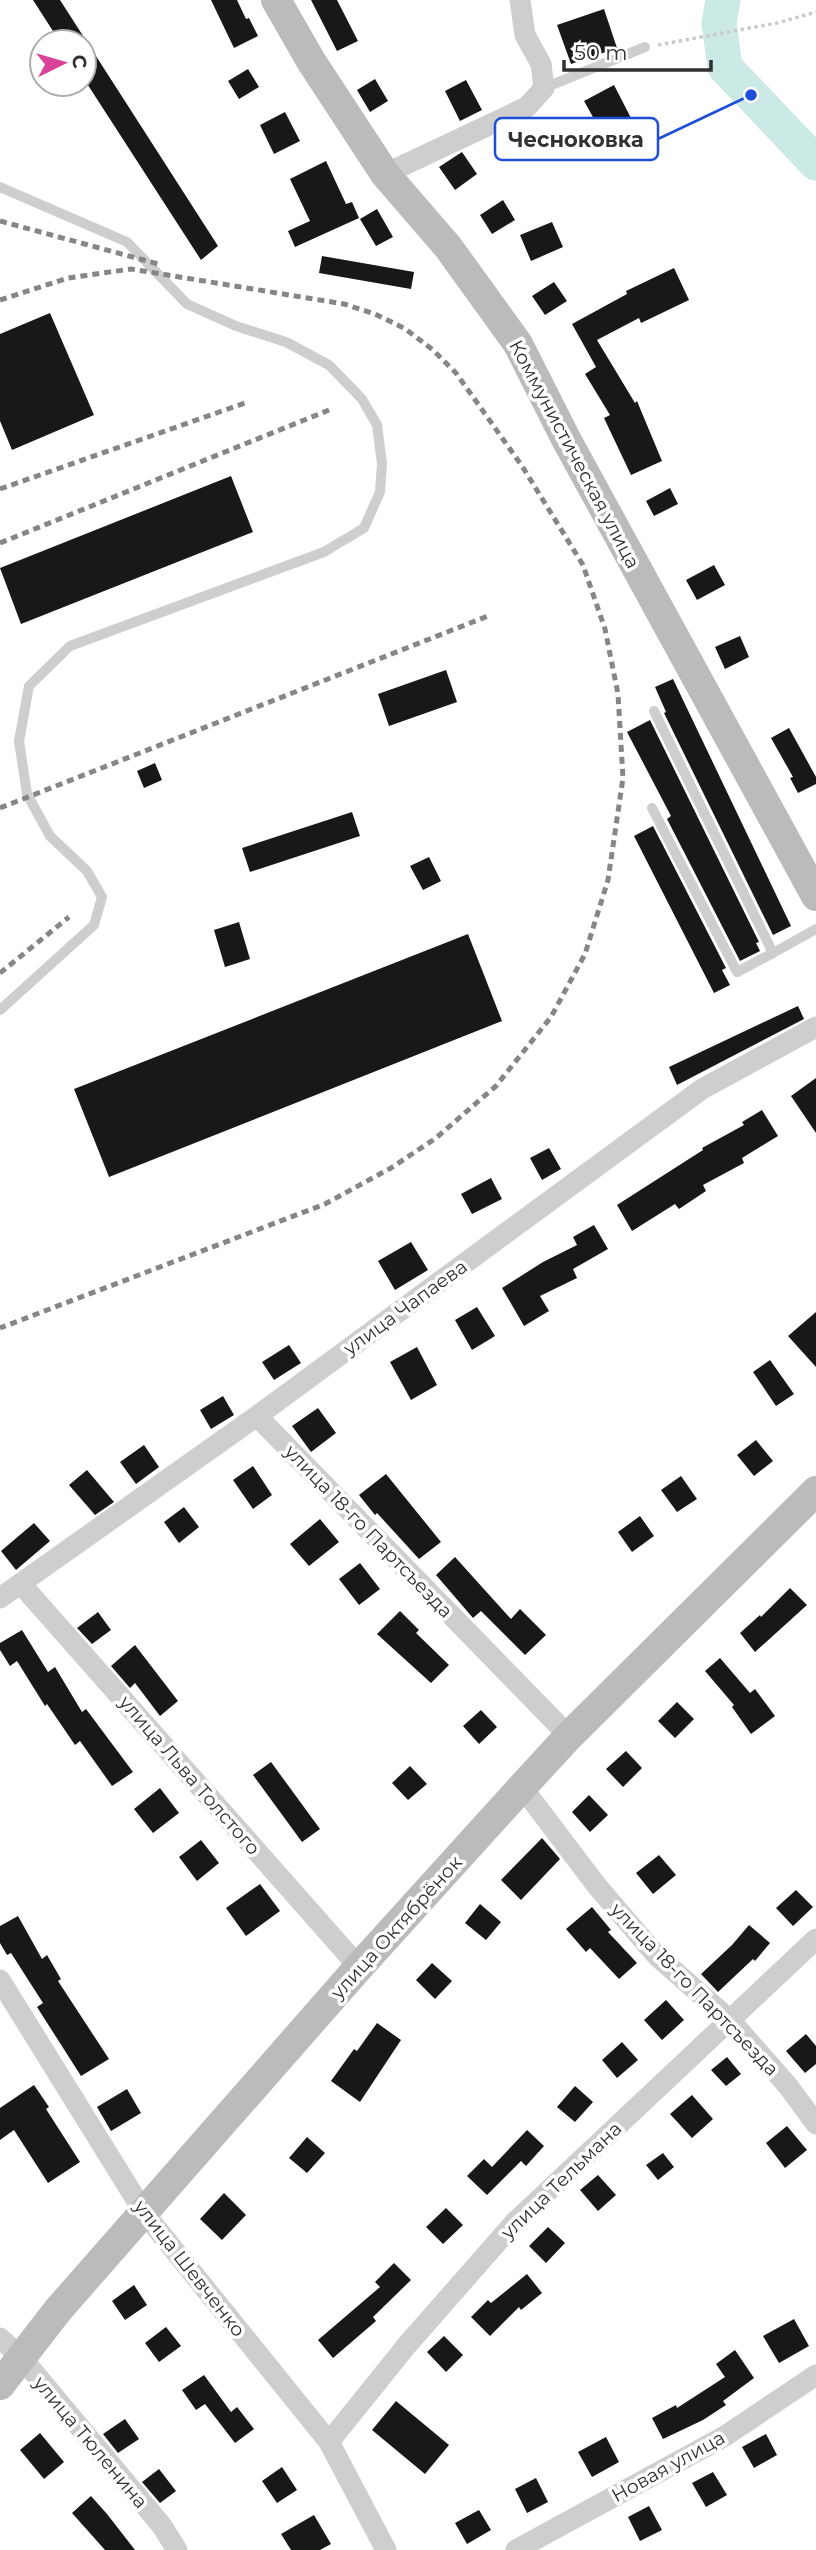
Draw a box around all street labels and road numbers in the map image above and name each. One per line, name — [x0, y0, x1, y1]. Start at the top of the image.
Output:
street label: Коммунистическая улица — [504, 336, 645, 572]
street label: улица Чапаева — [338, 1255, 472, 1361]
street label: улица 18-го Партсъезда — [279, 1439, 457, 1623]
street label: улица Льва Толстого — [114, 1690, 265, 1860]
street label: улица Октябрёнок — [325, 1851, 467, 2004]
street label: улица 18-го Партсъезда — [605, 1897, 783, 2081]
street label: улица Тельмана — [496, 2117, 626, 2244]
street label: улица Шевченко — [128, 2195, 250, 2341]
street label: улица Тюленина — [28, 2371, 153, 2513]
street label: Новая улица — [608, 2426, 729, 2507]

